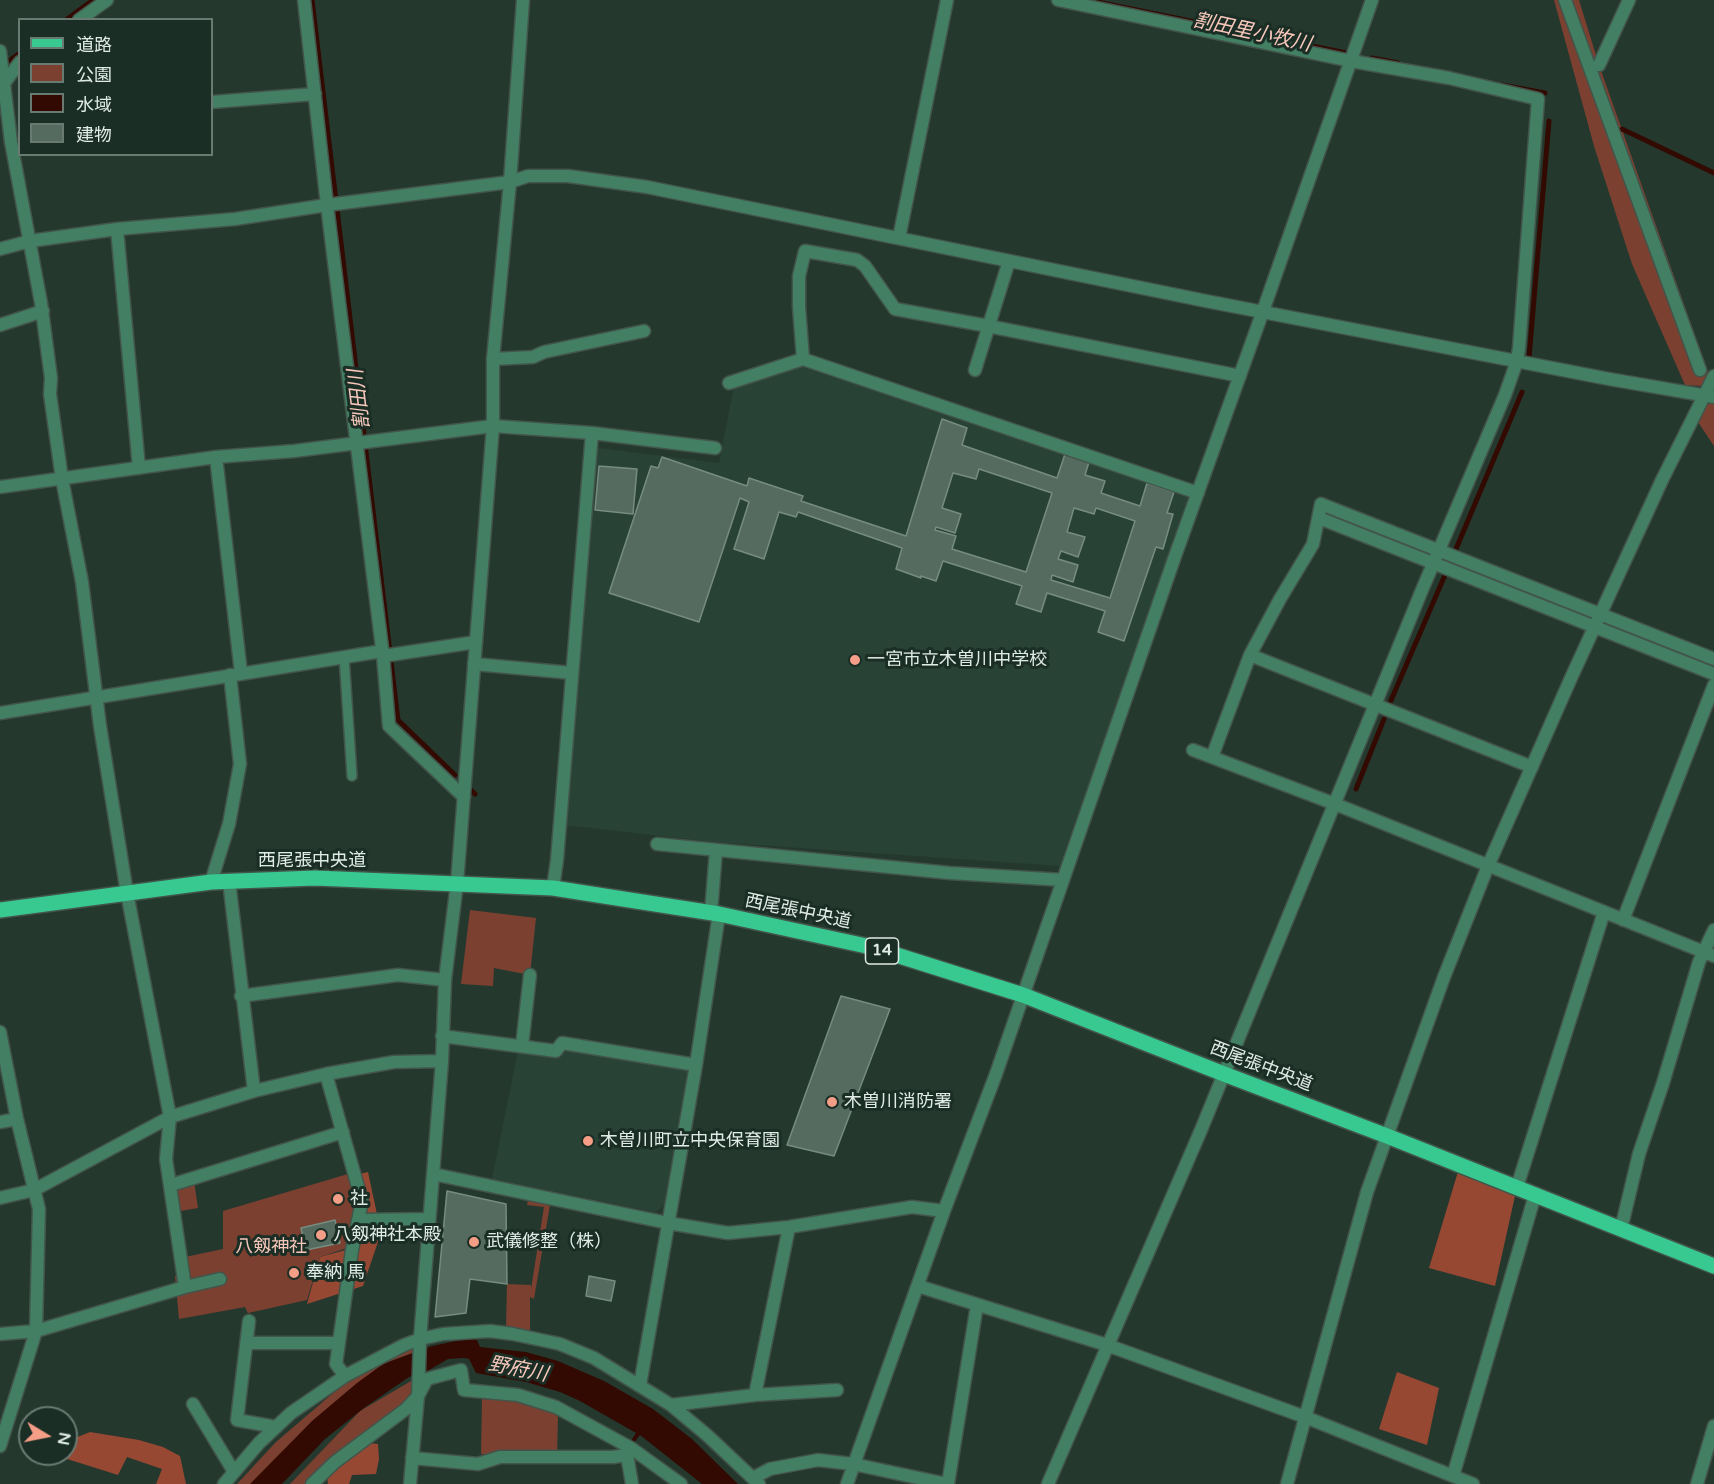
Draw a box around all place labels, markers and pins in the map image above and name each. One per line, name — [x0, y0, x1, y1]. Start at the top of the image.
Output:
place label: 一宮市立木曽川中学校 — [867, 649, 1047, 671]
marker: 一宮市立木曽川中学校 — [848, 653, 862, 667]
place label: 木曽川消防署 — [844, 1091, 952, 1113]
marker: 木曽川消防署 — [825, 1095, 839, 1109]
place label: 木曽川町立中央保育園 — [600, 1130, 780, 1152]
marker: 木曽川町立中央保育園 — [581, 1134, 595, 1148]
place label: 社 — [350, 1188, 368, 1210]
marker: 社 — [331, 1192, 345, 1206]
place label: 八剱神社本殿 — [333, 1224, 441, 1246]
marker: 八剱神社本殿 — [314, 1228, 328, 1242]
place label: 武儀修整（株） — [486, 1231, 612, 1253]
marker: 武儀修整（株） — [467, 1235, 481, 1249]
place label: 奉納 馬 — [306, 1262, 365, 1284]
marker: 奉納 馬 — [287, 1266, 301, 1280]

